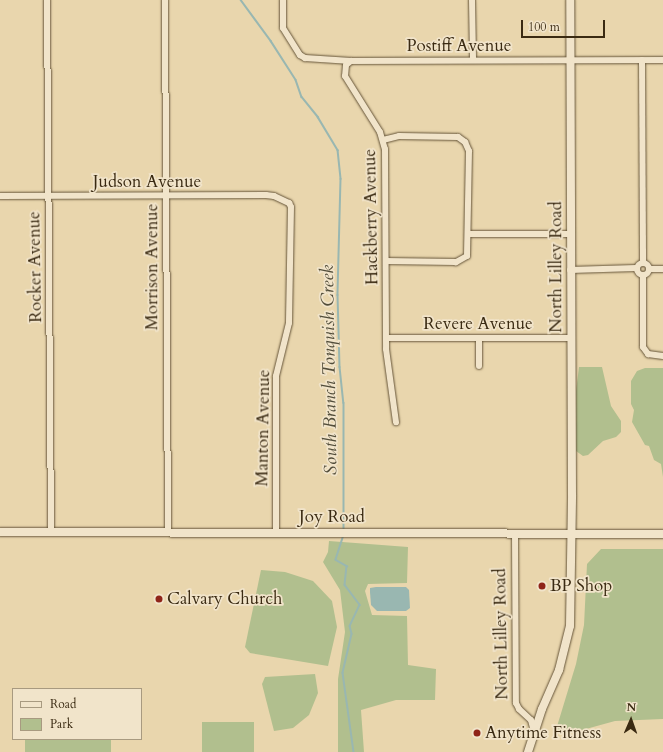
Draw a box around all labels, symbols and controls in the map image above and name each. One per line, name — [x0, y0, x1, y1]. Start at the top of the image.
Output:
scale bar — [523, 12, 607, 38]
text: 100 m — [528, 19, 560, 35]
street label: Postiff Avenue — [407, 36, 511, 56]
street label: Hackberry Avenue — [360, 149, 382, 285]
street label: Judson Avenue — [93, 172, 201, 192]
street label: North Lilley Road — [546, 201, 566, 333]
street label: Morrison Avenue — [142, 204, 162, 330]
street label: Rocker Avenue — [24, 211, 46, 323]
water label: South Branch Tonquish Creek — [317, 265, 343, 475]
street label: Revere Avenue — [423, 314, 533, 334]
street label: Manton Avenue — [252, 369, 274, 487]
street label: Joy Road — [299, 507, 365, 527]
street label: North Lilley Road — [490, 568, 512, 700]
place label: BP Shop — [550, 576, 612, 596]
marker: BP Shop — [537, 581, 547, 591]
place label: Calvary Church — [167, 589, 282, 609]
marker: Calvary Church — [154, 594, 164, 604]
legend — [12, 688, 142, 740]
text: Road — [50, 696, 76, 712]
north arrow — [611, 700, 651, 740]
text: N — [626, 700, 636, 715]
text: Park — [50, 716, 73, 732]
place label: Anytime Fitness — [485, 723, 601, 743]
marker: Anytime Fitness — [472, 728, 482, 738]

